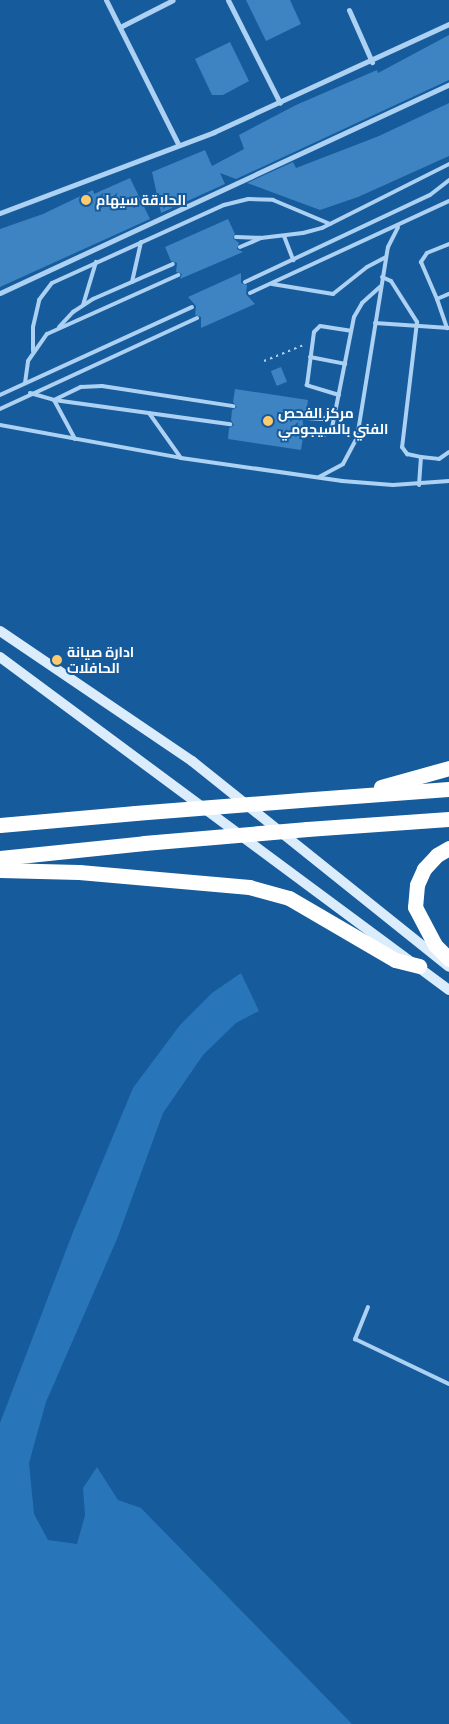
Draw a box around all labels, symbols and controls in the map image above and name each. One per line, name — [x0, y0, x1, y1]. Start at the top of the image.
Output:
place label: الحلاقة سيهام — [96, 192, 186, 208]
marker: الحلاقة سيهام — [80, 194, 92, 206]
place label: مركز الفحص الفني بالسيجومي — [278, 405, 388, 438]
marker: مركز الفحص الفني بالسيجومي — [262, 415, 274, 427]
place label: ادارة صيانة الحافلات — [67, 644, 134, 676]
marker: ادارة صيانة الحافلات — [51, 654, 63, 666]

